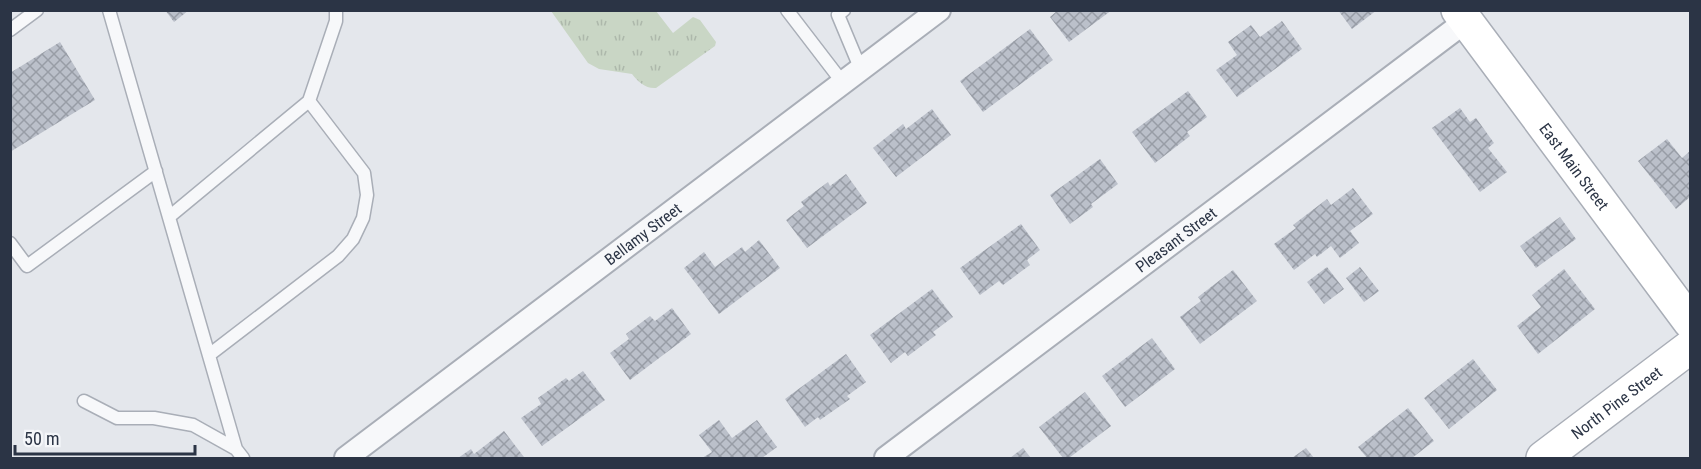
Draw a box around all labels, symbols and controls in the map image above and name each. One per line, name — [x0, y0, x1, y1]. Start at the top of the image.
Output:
street label: East Main Street — [1535, 120, 1613, 214]
street label: Bellamy Street — [601, 199, 685, 269]
street label: Pleasant Street — [1132, 203, 1221, 277]
street label: North Pine Street — [1568, 363, 1666, 443]
scale bar — [15, 418, 195, 456]
text: 50 m — [24, 428, 59, 449]

